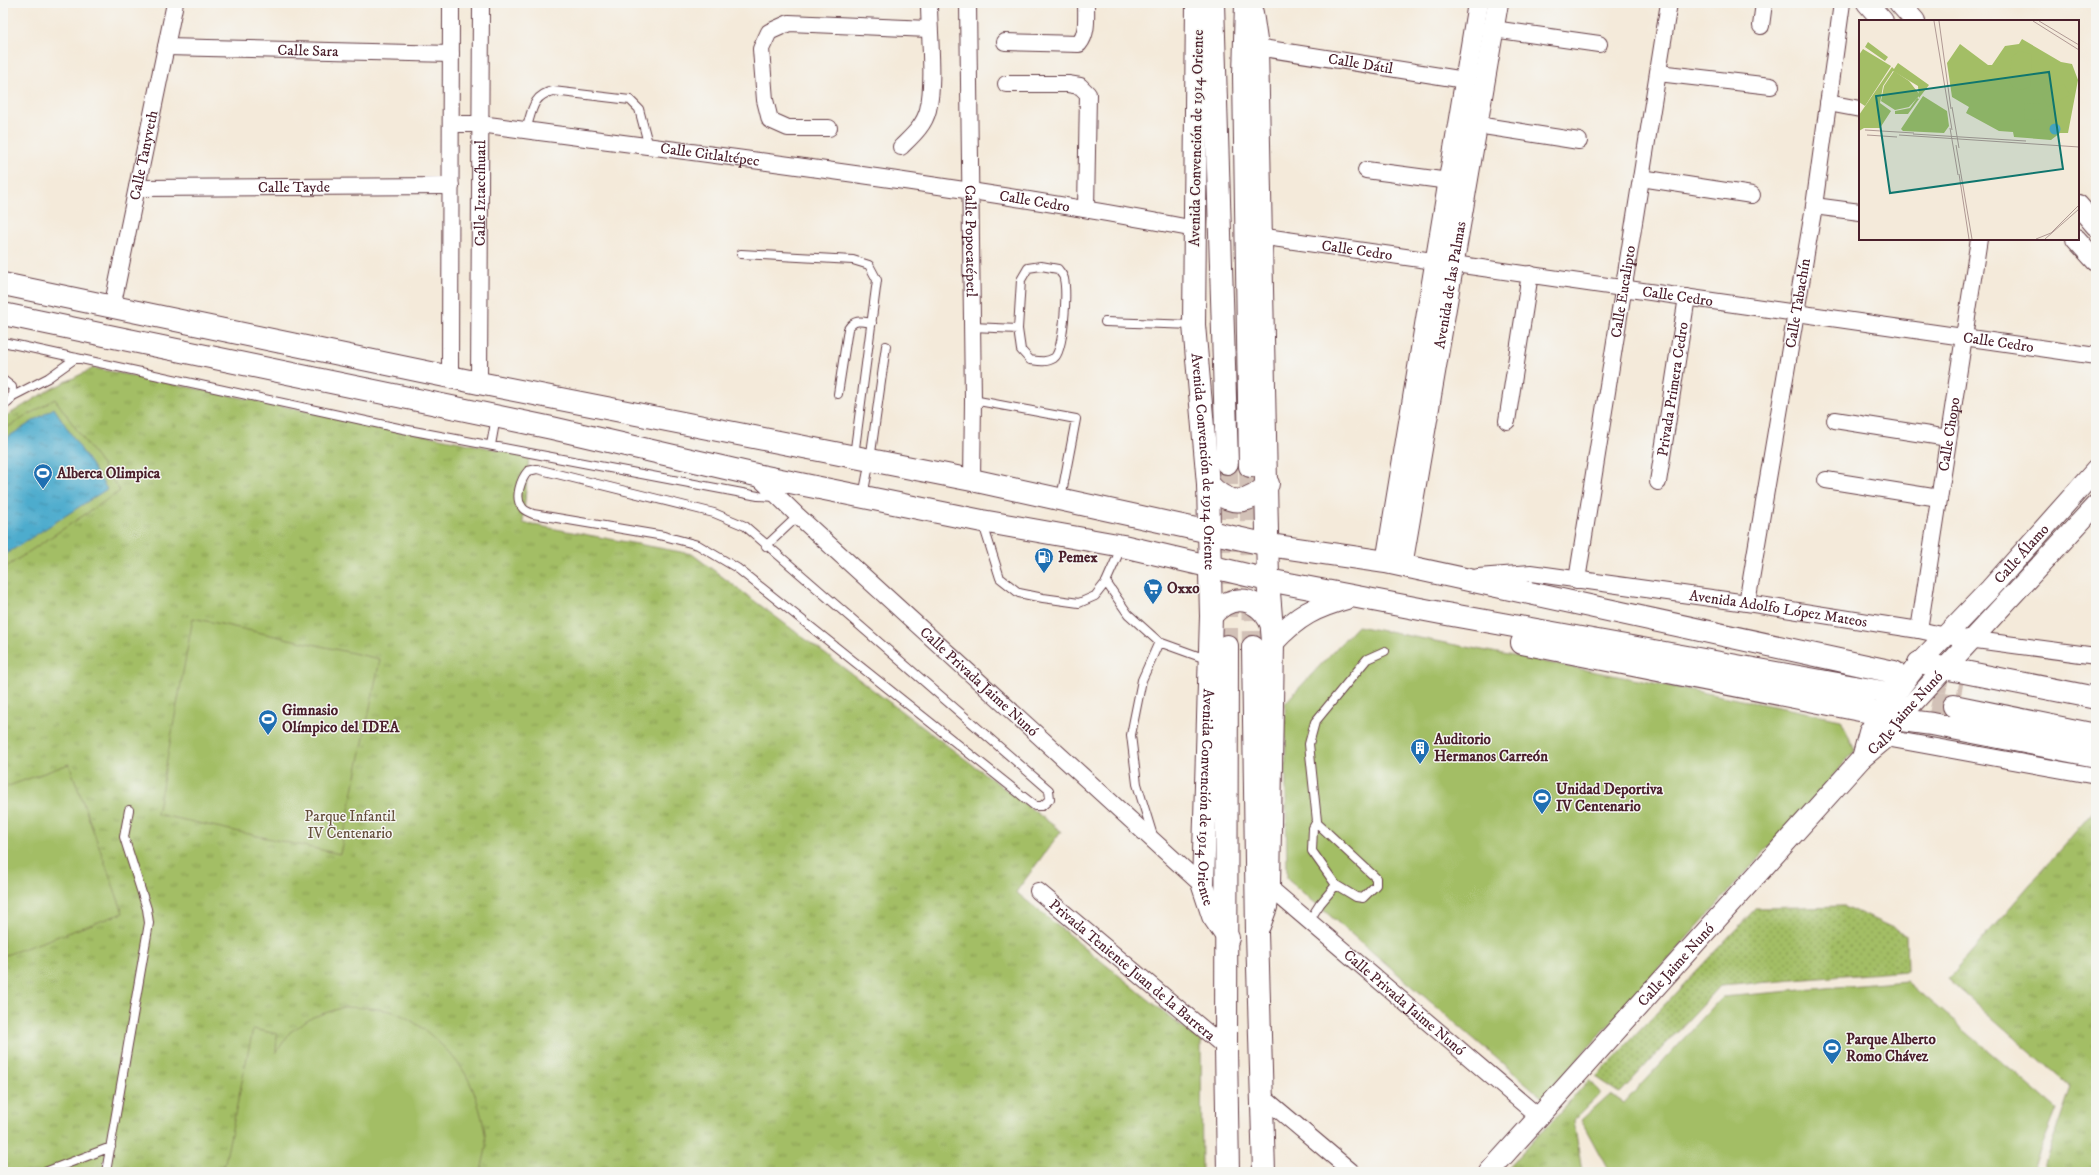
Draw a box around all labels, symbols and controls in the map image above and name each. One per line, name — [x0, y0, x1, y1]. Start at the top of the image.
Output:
inset map — [1859, 20, 2079, 240]
street label: Avenida Convención de 1914 Oriente — [1185, 29, 1208, 247]
street label: Calle Sara — [277, 41, 339, 61]
street label: Calle Dátil — [1327, 49, 1395, 79]
street label: Calle Tanyveth — [125, 108, 163, 202]
street label: Calle Iztaccíhuatl — [471, 139, 490, 246]
street label: Calle Citlaltépec — [659, 139, 761, 171]
street label: Calle Tayde — [258, 178, 330, 197]
street label: Calle Popocatépetl — [960, 185, 981, 298]
street label: Calle Cedro — [998, 186, 1071, 217]
street label: Avenida de las Palmas — [1430, 220, 1471, 350]
street label: Calle Cedro — [1320, 236, 1394, 265]
street label: Calle Eucalipto — [1607, 244, 1640, 339]
street label: Calle Tabachín — [1781, 257, 1815, 350]
street label: Calle Cedro — [1641, 282, 1714, 311]
street label: Privada Primera Cedro — [1653, 321, 1693, 458]
street label: Calle Cedro — [1962, 328, 2035, 357]
street label: Avenida Convención de 1914 Oriente — [1187, 352, 1219, 570]
street label: Calle Chopo — [1934, 396, 1965, 473]
sports icon: Alberca Olimpica — [32, 462, 54, 490]
place label: Alberca Olimpica — [56, 464, 161, 483]
street label: Calle Álamo — [1990, 520, 2053, 588]
fuel station icon: Pemex — [1033, 546, 1055, 574]
place label: Pemex — [1058, 548, 1098, 567]
supermarket icon: Oxxo — [1142, 577, 1164, 605]
place label: Oxxo — [1167, 579, 1200, 598]
street label: Avenida Adolfo López Mateos — [1688, 586, 1869, 632]
street label: Calle Privada Jaime Nunó — [916, 623, 1042, 741]
street label: Calle Jaime Nunó — [1864, 667, 1947, 759]
street label: Avenida Convención de 1914 Oriente — [1193, 688, 1218, 908]
place label: Gimnasio Olímpico del IDEA — [282, 701, 400, 737]
sports icon: Gimnasio Olímpico del IDEA — [257, 708, 279, 736]
place label: Auditorio Hermanos Carreón — [1433, 730, 1548, 766]
building icon: Auditorio Hermanos Carreón — [1409, 737, 1431, 765]
place label: Unidad Deportiva IV Centenario — [1556, 780, 1664, 816]
sports icon: Unidad Deportiva IV Centenario — [1531, 787, 1553, 815]
park label: Parque Infantil IV Centenario — [305, 807, 396, 843]
street label: Privada Teniente Juan de la Barrera — [1045, 895, 1220, 1046]
street label: Calle Jaime Nunó — [1634, 919, 1719, 1011]
street label: Calle Privada Jaime Nunó — [1339, 946, 1469, 1060]
place label: Parque Alberto Romo Chávez — [1846, 1030, 1936, 1066]
sports icon: Parque Alberto Romo Chávez — [1821, 1037, 1843, 1065]

